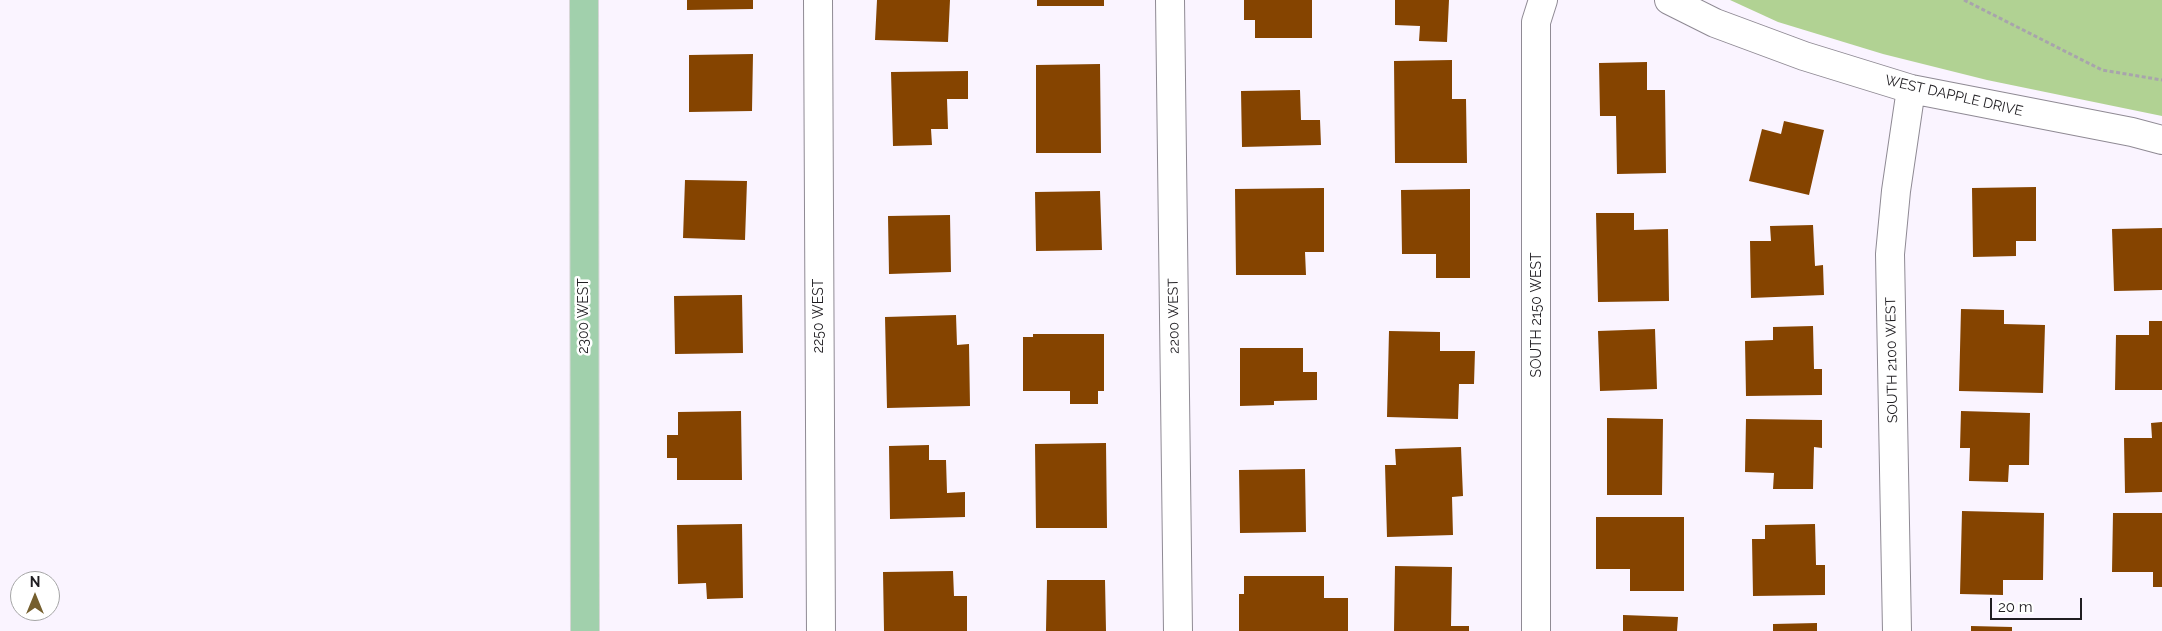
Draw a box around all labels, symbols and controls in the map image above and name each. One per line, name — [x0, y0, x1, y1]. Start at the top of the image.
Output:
street label: WEST DAPPLE DRIVE — [1883, 72, 2025, 120]
street label: SOUTH 2150 WEST — [1529, 252, 1545, 378]
street label: 2300 WEST — [576, 278, 592, 354]
street label: 2200 WEST — [1165, 278, 1183, 354]
street label: 2250 WEST — [811, 279, 827, 353]
street label: SOUTH 2100 WEST — [1883, 297, 1901, 423]
north arrow — [10, 571, 60, 621]
text: N — [30, 574, 40, 590]
scale bar — [1992, 588, 2084, 620]
text: 20 m — [1998, 598, 2033, 616]

